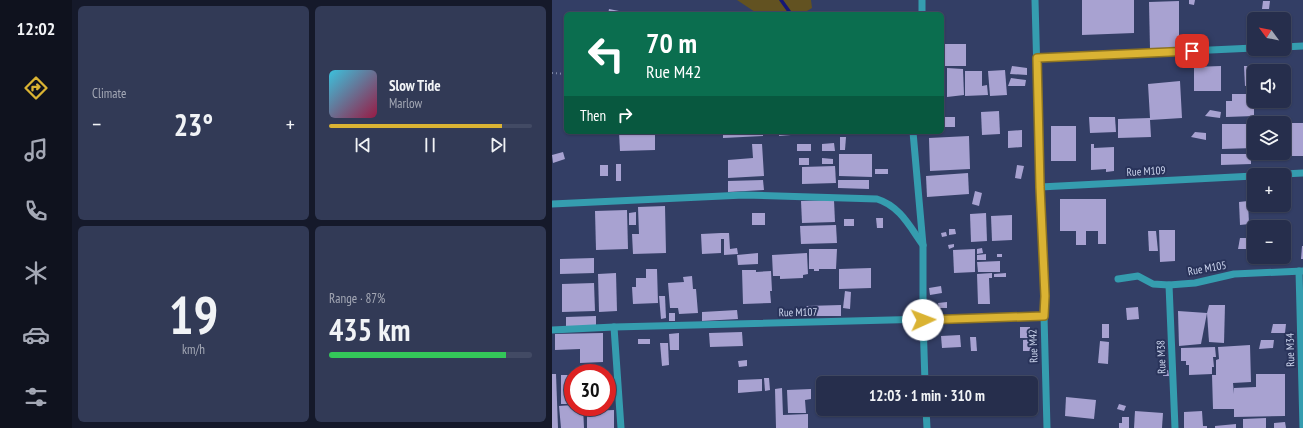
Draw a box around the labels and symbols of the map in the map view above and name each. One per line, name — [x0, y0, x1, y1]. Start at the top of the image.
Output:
north arrow — [1247, 12, 1291, 56]
pin — [1175, 34, 1209, 68]
street label: Rue M109 — [1126, 163, 1166, 179]
street label: Rue M105 — [1187, 258, 1227, 278]
position arrow — [902, 299, 944, 341]
street label: Rue M107 — [778, 305, 818, 319]
street label: Rue M42 — [1025, 329, 1041, 363]
street label: Rue M34 — [1283, 333, 1297, 367]
street label: Rue M38 — [1153, 340, 1169, 374]
speed limit sign: 30 — [564, 364, 616, 416]

